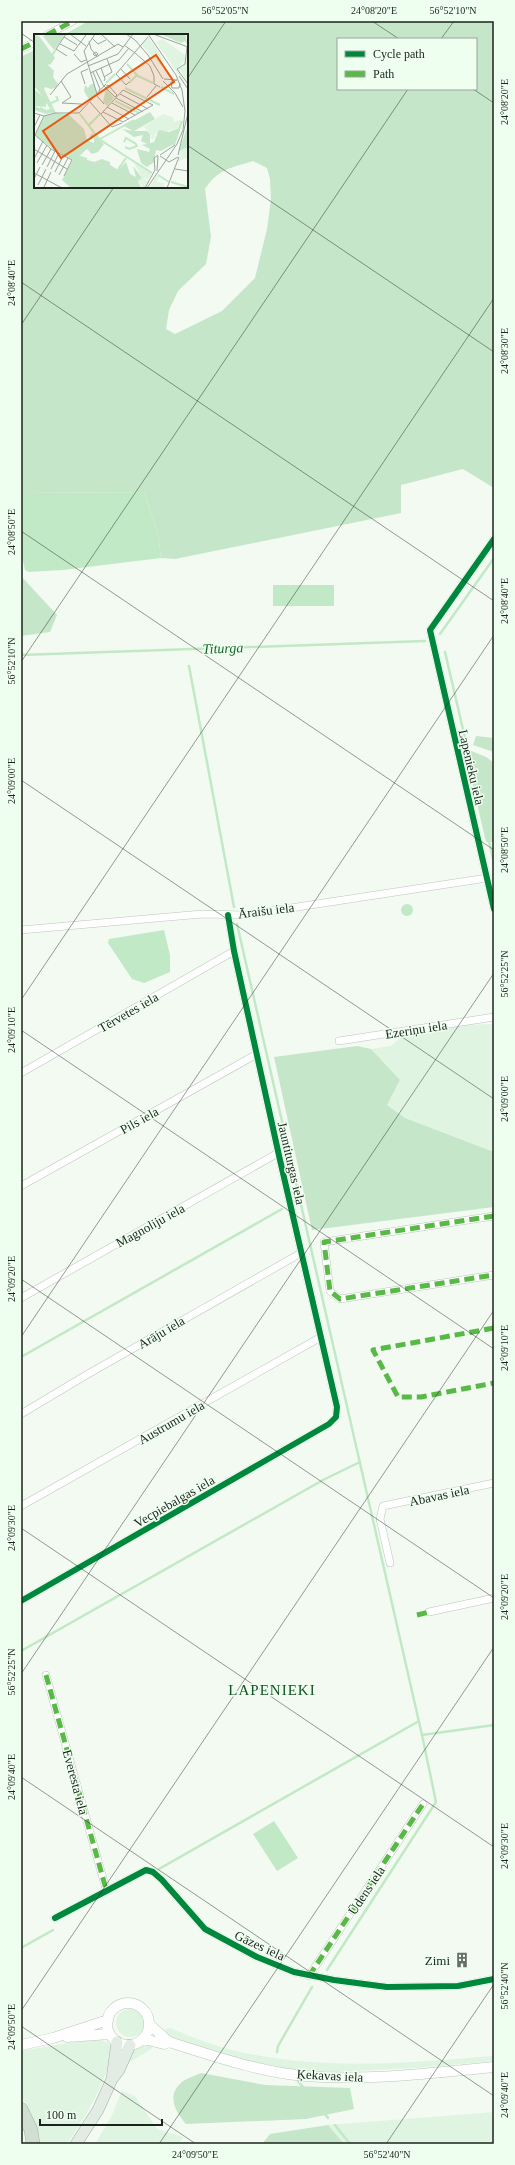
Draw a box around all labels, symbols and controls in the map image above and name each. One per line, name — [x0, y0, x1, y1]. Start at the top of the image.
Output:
text: 56°52'05"N — [201, 5, 249, 16]
text: 24°08'20"E — [351, 5, 397, 16]
text: 56°52'10"N — [429, 5, 477, 16]
inset map — [34, 34, 188, 188]
legend — [337, 38, 477, 90]
text: Cycle path — [373, 47, 425, 61]
text: Path — [373, 67, 394, 81]
text: 24°08'20"E — [499, 79, 510, 125]
text: 24°08'40"E — [6, 260, 17, 306]
text: 24°08'30"E — [499, 328, 510, 374]
text: 24°08'50"E — [6, 509, 17, 555]
text: 24°08'40"E — [499, 578, 510, 624]
text: 56°52'10"N — [6, 637, 17, 685]
water label: Titurga — [202, 640, 244, 657]
street label: Lapenieku iela — [456, 728, 488, 806]
text: 24°09'00"E — [6, 758, 17, 804]
text: 24°08'50"E — [499, 827, 510, 873]
street label: Āraišu iela — [237, 900, 295, 921]
text: 56°52'25"N — [499, 950, 510, 998]
street label: Tērvetes iela — [96, 989, 161, 1036]
text: 24°09'10"E — [6, 1007, 17, 1053]
street label: Ezeriņu iela — [384, 1017, 448, 1042]
text: 24°09'00"E — [499, 1076, 510, 1122]
street label: Pils iela — [117, 1104, 161, 1137]
street label: Jauntiturgas iela — [275, 1120, 308, 1206]
street label: Magnoliju iela — [113, 1200, 187, 1250]
text: 24°09'20"E — [6, 1256, 17, 1302]
street label: Arāju iela — [135, 1313, 188, 1352]
text: 24°09'10"E — [499, 1325, 510, 1371]
street label: Austrumu iela — [135, 1397, 207, 1447]
street label: Vecpiebalgas iela — [131, 1472, 217, 1531]
street label: Abavas iela — [408, 1482, 471, 1509]
text: 24°09'30"E — [6, 1505, 17, 1551]
text: 24°09'20"E — [499, 1574, 510, 1620]
text: 56°52'25"N — [6, 1648, 17, 1696]
district label: LAPENIEKI — [228, 1682, 316, 1698]
street label: Everesta iela — [60, 1748, 91, 1817]
text: 24°09'40"E — [6, 1754, 17, 1800]
text: 24°09'30"E — [499, 1823, 510, 1869]
street label: Ūdens iela — [345, 1863, 388, 1917]
street label: Gāzes iela — [232, 1927, 288, 1964]
building icon: Zimi — [453, 1951, 471, 1969]
place label: Zimi — [425, 1953, 450, 1968]
text: 56°52'40"N — [499, 1962, 510, 2010]
text: 24°09'50"E — [6, 2004, 17, 2050]
street label: Ķekavas iela — [296, 2066, 364, 2085]
text: 24°09'40"E — [499, 2072, 510, 2118]
scale bar — [40, 2101, 162, 2127]
text: 100 m — [46, 2108, 77, 2122]
text: 24°09'50"E — [172, 2149, 218, 2160]
text: 56°52'40"N — [363, 2149, 411, 2160]

